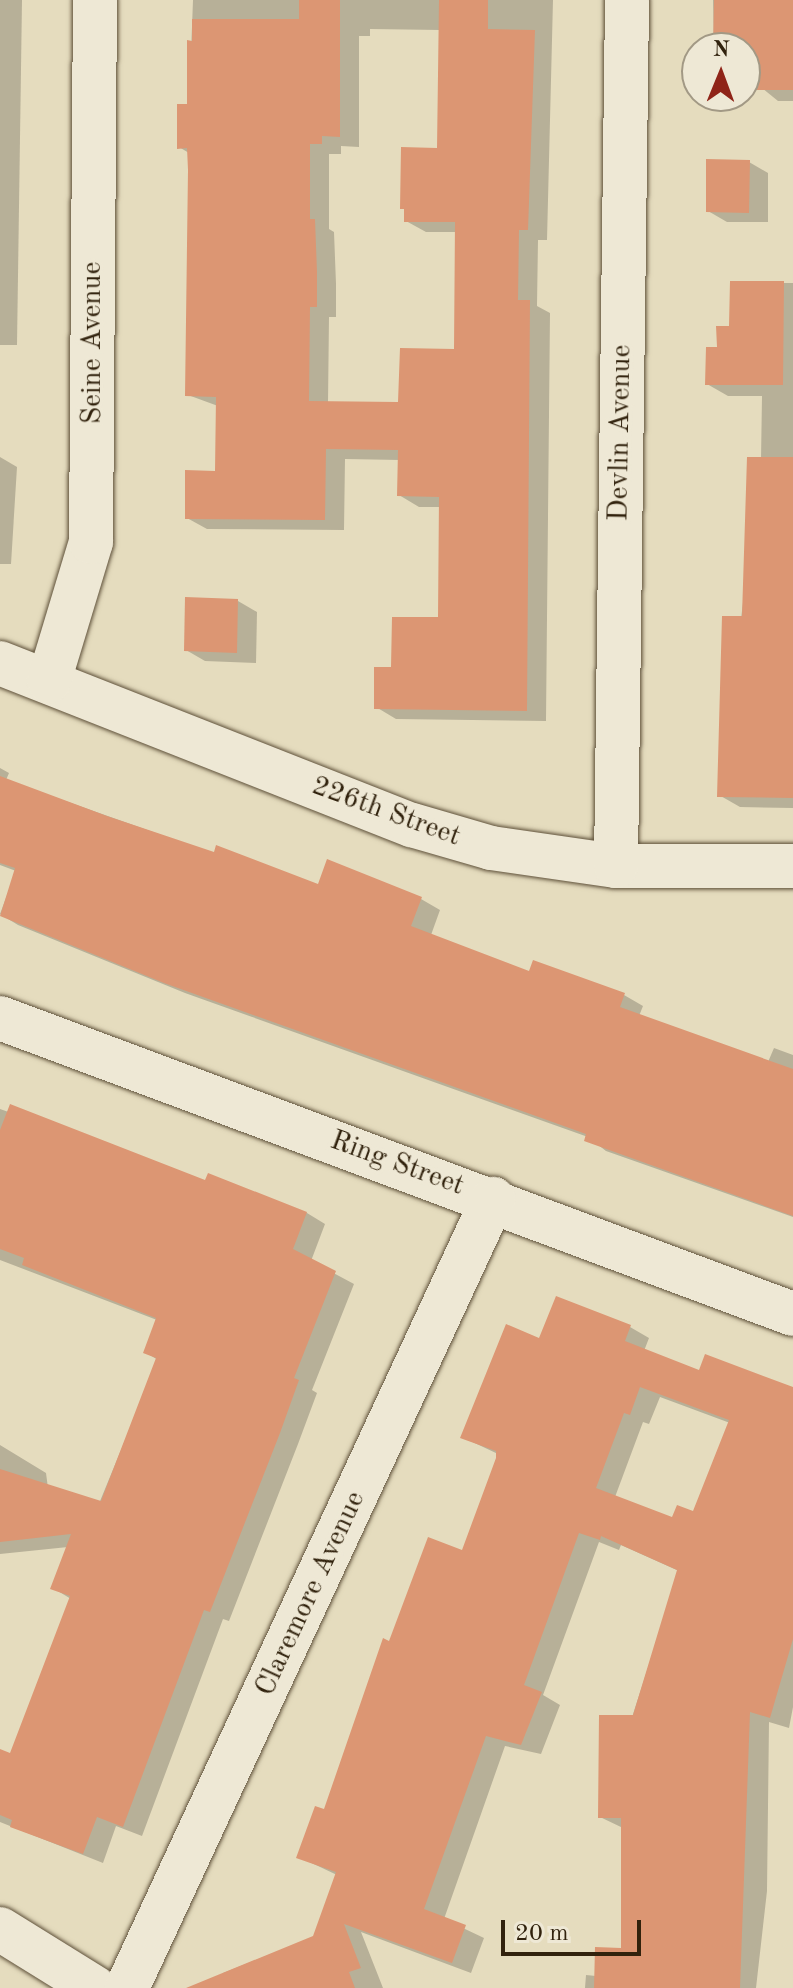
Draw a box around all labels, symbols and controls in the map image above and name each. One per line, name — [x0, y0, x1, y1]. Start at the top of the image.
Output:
north arrow — [681, 32, 761, 112]
text: N — [713, 39, 730, 61]
street label: Seine Avenue — [76, 262, 110, 424]
street label: Devlin Avenue — [603, 344, 639, 522]
street label: 226th Street — [307, 770, 465, 854]
street label: Ring Street — [326, 1124, 468, 1204]
street label: Claremore Avenue — [249, 1486, 373, 1702]
scale bar — [505, 1904, 645, 1954]
text: 20 m — [515, 1922, 569, 1946]

